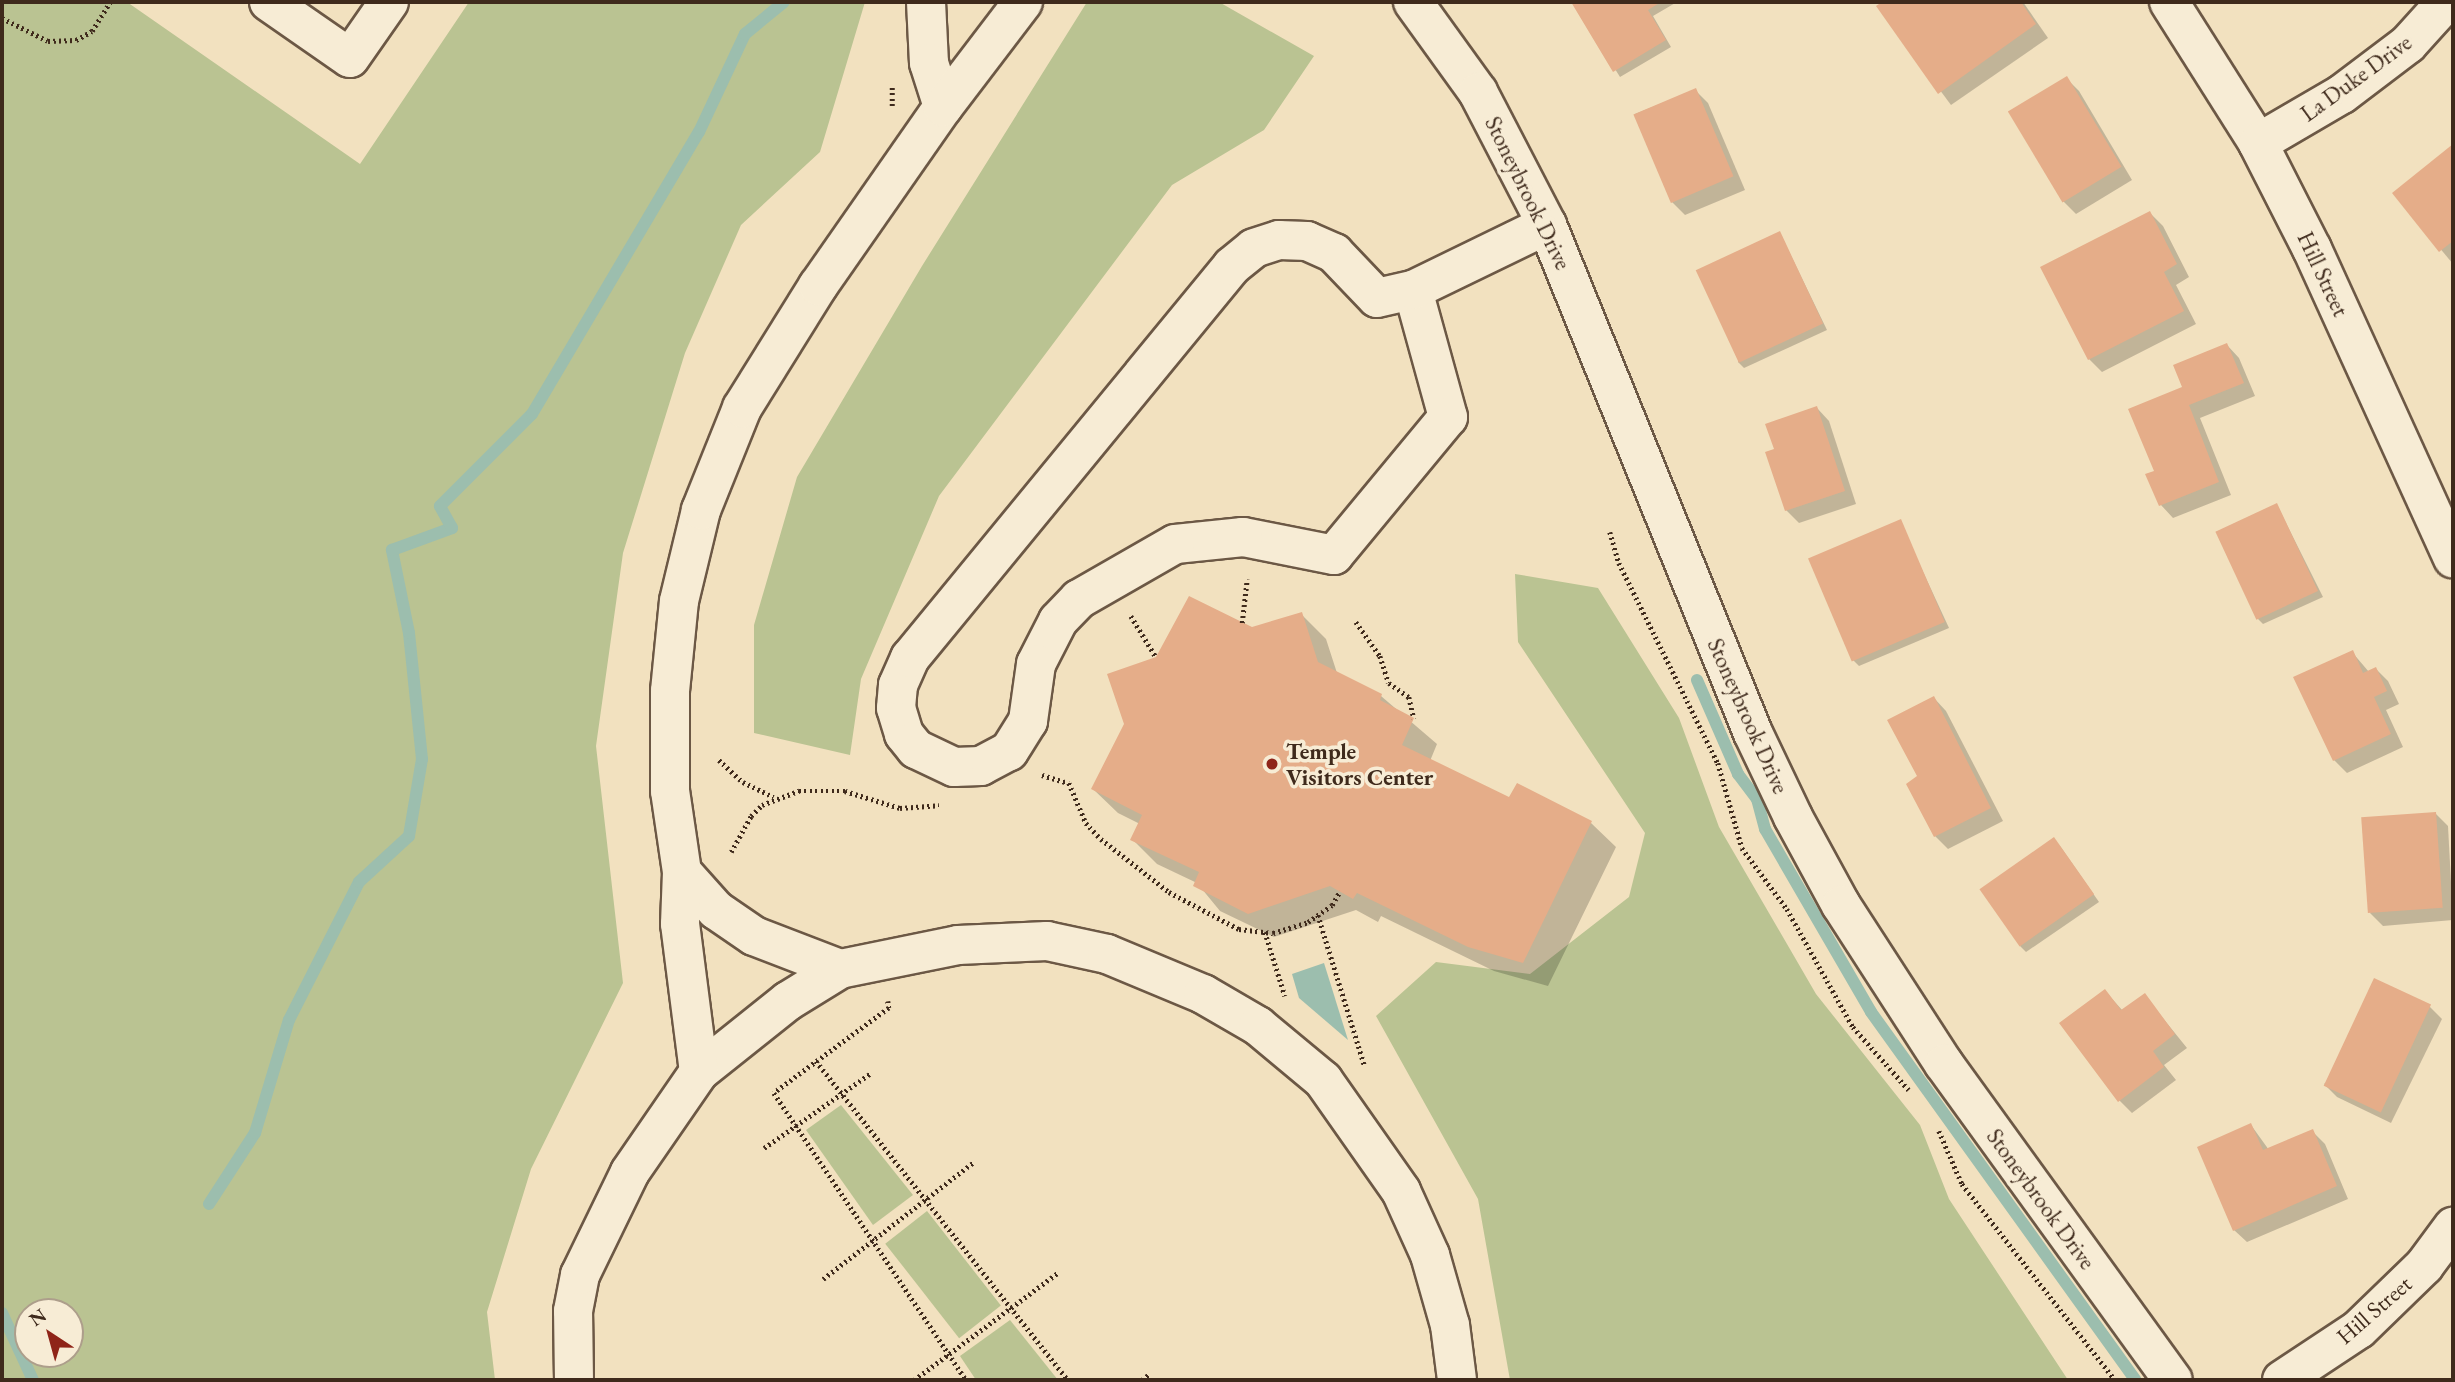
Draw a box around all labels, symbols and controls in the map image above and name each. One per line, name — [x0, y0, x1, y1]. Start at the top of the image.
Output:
street label: La Duke Drive — [2295, 29, 2417, 127]
street label: Stoneybrook Drive — [1479, 112, 1577, 274]
street label: Hill Street — [2291, 227, 2355, 321]
street label: Stoneybrook Drive — [1701, 634, 1795, 798]
place label: Temple Visitors Center — [1286, 737, 1433, 791]
marker: Temple Visitors Center — [1264, 756, 1280, 772]
street label: Stoneybrook Drive — [1981, 1123, 2101, 1275]
street label: Hill Street — [2331, 1270, 2417, 1350]
north arrow — [14, 1298, 84, 1368]
text: N — [24, 1303, 51, 1332]

